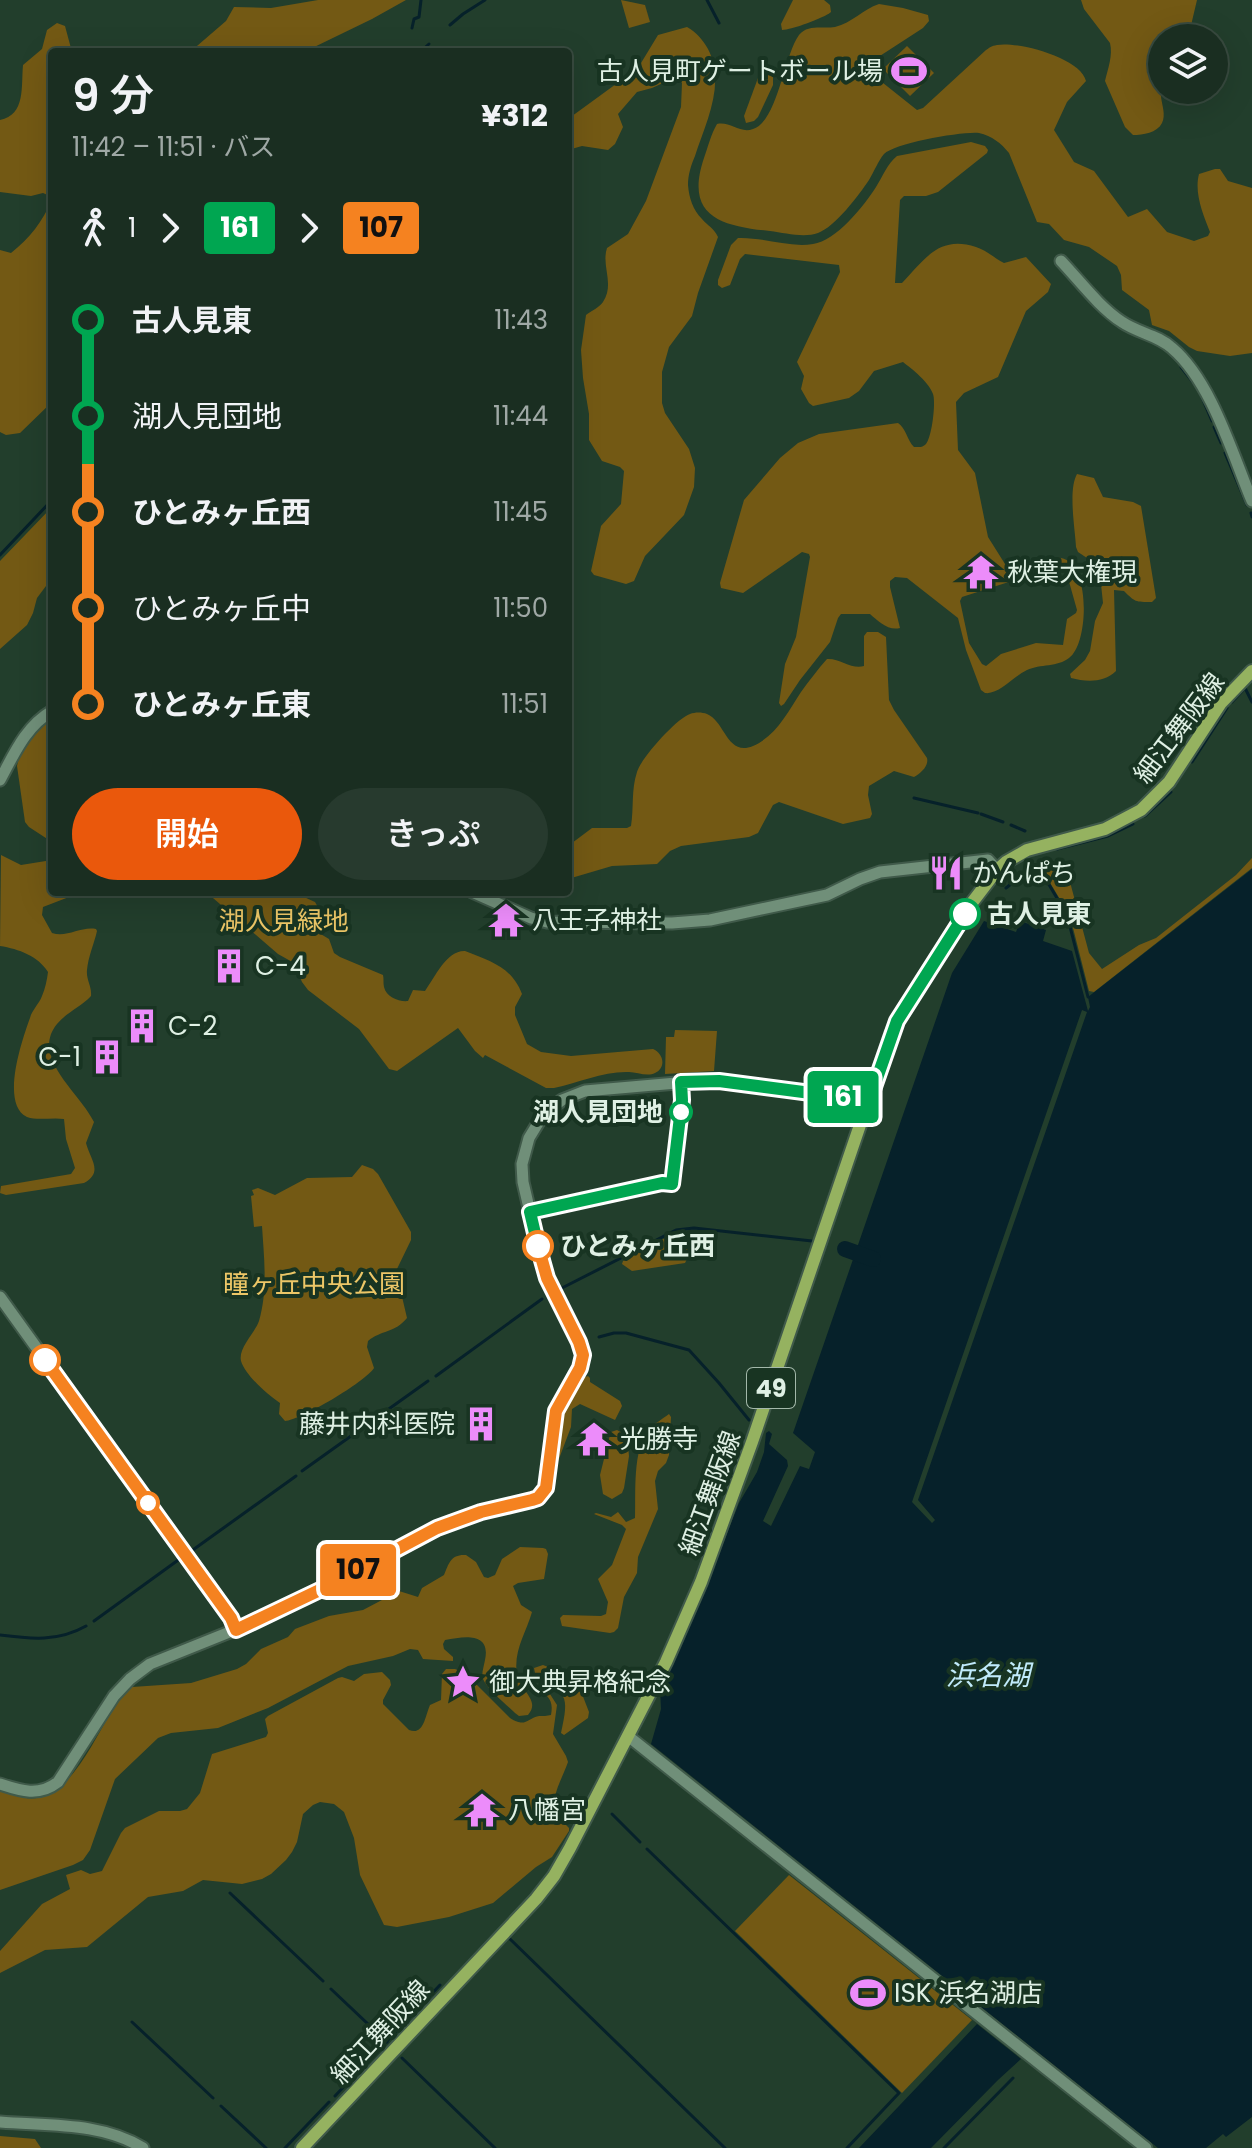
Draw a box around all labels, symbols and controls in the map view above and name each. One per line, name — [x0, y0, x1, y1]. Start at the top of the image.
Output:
map controls — [1148, 24, 1228, 104]
button: layers — [1148, 24, 1228, 104]
sports icon: 古人見町ゲートボール場 — [890, 52, 928, 90]
place label: 古人見町ゲートボール場 — [597, 53, 883, 89]
text: 9 分 — [72, 65, 154, 126]
text: ¥312 — [481, 94, 548, 137]
text: 11:42 – 11:51 · バス — [72, 129, 275, 165]
icon: walk — [72, 206, 116, 250]
icon: forward — [148, 206, 192, 250]
icon: forward — [287, 206, 331, 250]
text: 161 — [220, 208, 259, 247]
text: 107 — [359, 208, 403, 247]
text: 1 — [128, 210, 136, 246]
text: 古人見東 — [132, 299, 252, 342]
text: 11:43 — [494, 302, 548, 338]
text: 湖人見団地 — [132, 395, 282, 438]
text: 11:44 — [493, 398, 548, 434]
text: ひとみヶ丘西 — [132, 491, 311, 534]
text: 11:45 — [493, 494, 548, 530]
temple icon: 秋葉大権現 — [962, 553, 1000, 591]
place label: 秋葉大権現 — [1007, 554, 1137, 590]
text: ひとみヶ丘中 — [132, 587, 311, 630]
text: 11:50 — [493, 590, 548, 626]
street label: 細江舞阪線 — [1126, 665, 1232, 791]
text: ひとみヶ丘東 — [132, 683, 311, 726]
text: 11:51 — [501, 686, 548, 722]
button: 開始 — [72, 788, 302, 880]
button: きっぷ — [318, 788, 548, 880]
restaurant icon: かんぱち — [927, 854, 965, 892]
place label: かんぱち — [972, 855, 1076, 891]
place label: 古人見東 — [987, 896, 1091, 932]
marker: 古人見東 — [950, 899, 980, 929]
temple icon: 八王子神社 — [487, 901, 525, 939]
place label: 八王子神社 — [532, 902, 662, 938]
park label: 湖人見緑地 — [219, 903, 349, 939]
building icon: C-4 — [210, 947, 248, 985]
place label: C-4 — [255, 948, 306, 984]
building icon: C-2 — [123, 1007, 161, 1045]
place label: C-2 — [168, 1008, 217, 1044]
building icon: C-1 — [88, 1038, 126, 1076]
place label: C-1 — [38, 1039, 81, 1075]
line badge: 161 — [797, 1071, 889, 1123]
text: 161 — [824, 1077, 862, 1116]
place label: 湖人見団地 — [533, 1094, 663, 1130]
marker: 湖人見団地 — [670, 1101, 692, 1123]
place label: ひとみヶ丘西 — [560, 1228, 715, 1264]
marker: ひとみヶ丘西 — [523, 1231, 553, 1261]
park label: 瞳ヶ丘中央公園 — [223, 1266, 405, 1302]
unlabelled marker — [30, 1345, 60, 1375]
road number: 49 — [747, 1368, 795, 1408]
building icon: 藤井内科医院 — [462, 1405, 500, 1443]
place label: 藤井内科医院 — [299, 1406, 455, 1442]
temple icon: 光勝寺 — [575, 1420, 613, 1458]
place label: 光勝寺 — [620, 1421, 698, 1457]
street label: 細江舞阪線 — [671, 1426, 749, 1560]
unlabelled marker — [137, 1492, 159, 1514]
line badge: 107 — [312, 1544, 404, 1596]
text: 107 — [336, 1550, 380, 1589]
water label: 浜名湖 — [946, 1656, 1034, 1695]
place icon: 御大典昇格紀念 — [444, 1663, 482, 1701]
place label: 御大典昇格紀念 — [489, 1664, 671, 1700]
temple icon: 八幡宮 — [463, 1791, 501, 1829]
place label: 八幡宮 — [508, 1792, 586, 1828]
street label: 細江舞阪線 — [323, 1972, 437, 2092]
sports icon: ISK 浜名湖店 — [849, 1974, 887, 2012]
place label: ISK 浜名湖店 — [894, 1975, 1042, 2011]

